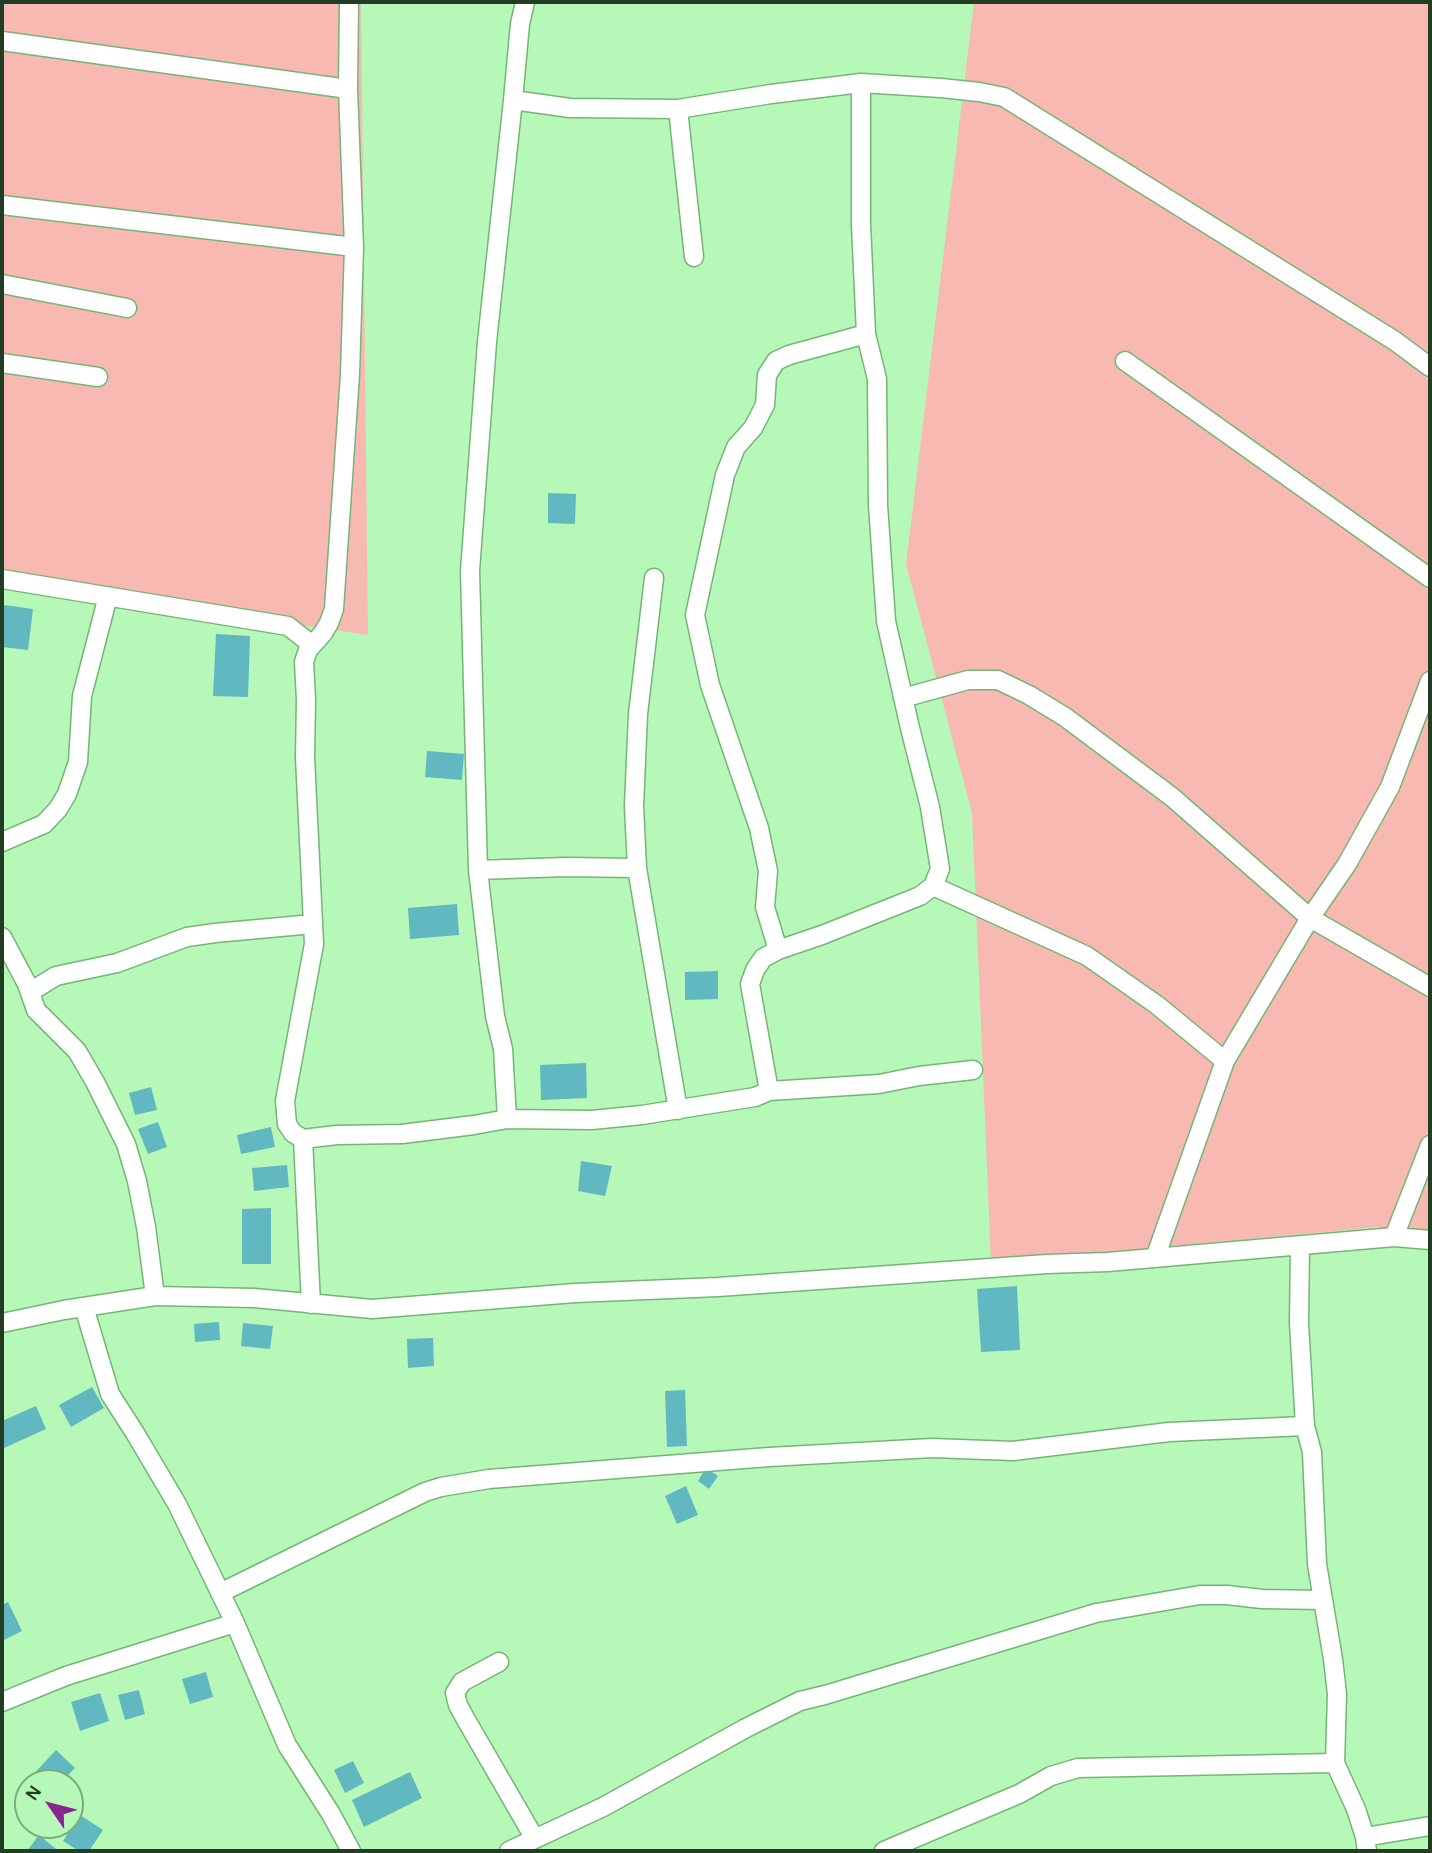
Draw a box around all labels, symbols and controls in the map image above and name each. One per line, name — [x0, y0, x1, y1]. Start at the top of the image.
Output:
north arrow — [14, 1769, 84, 1839]
text: N — [21, 1781, 46, 1805]

